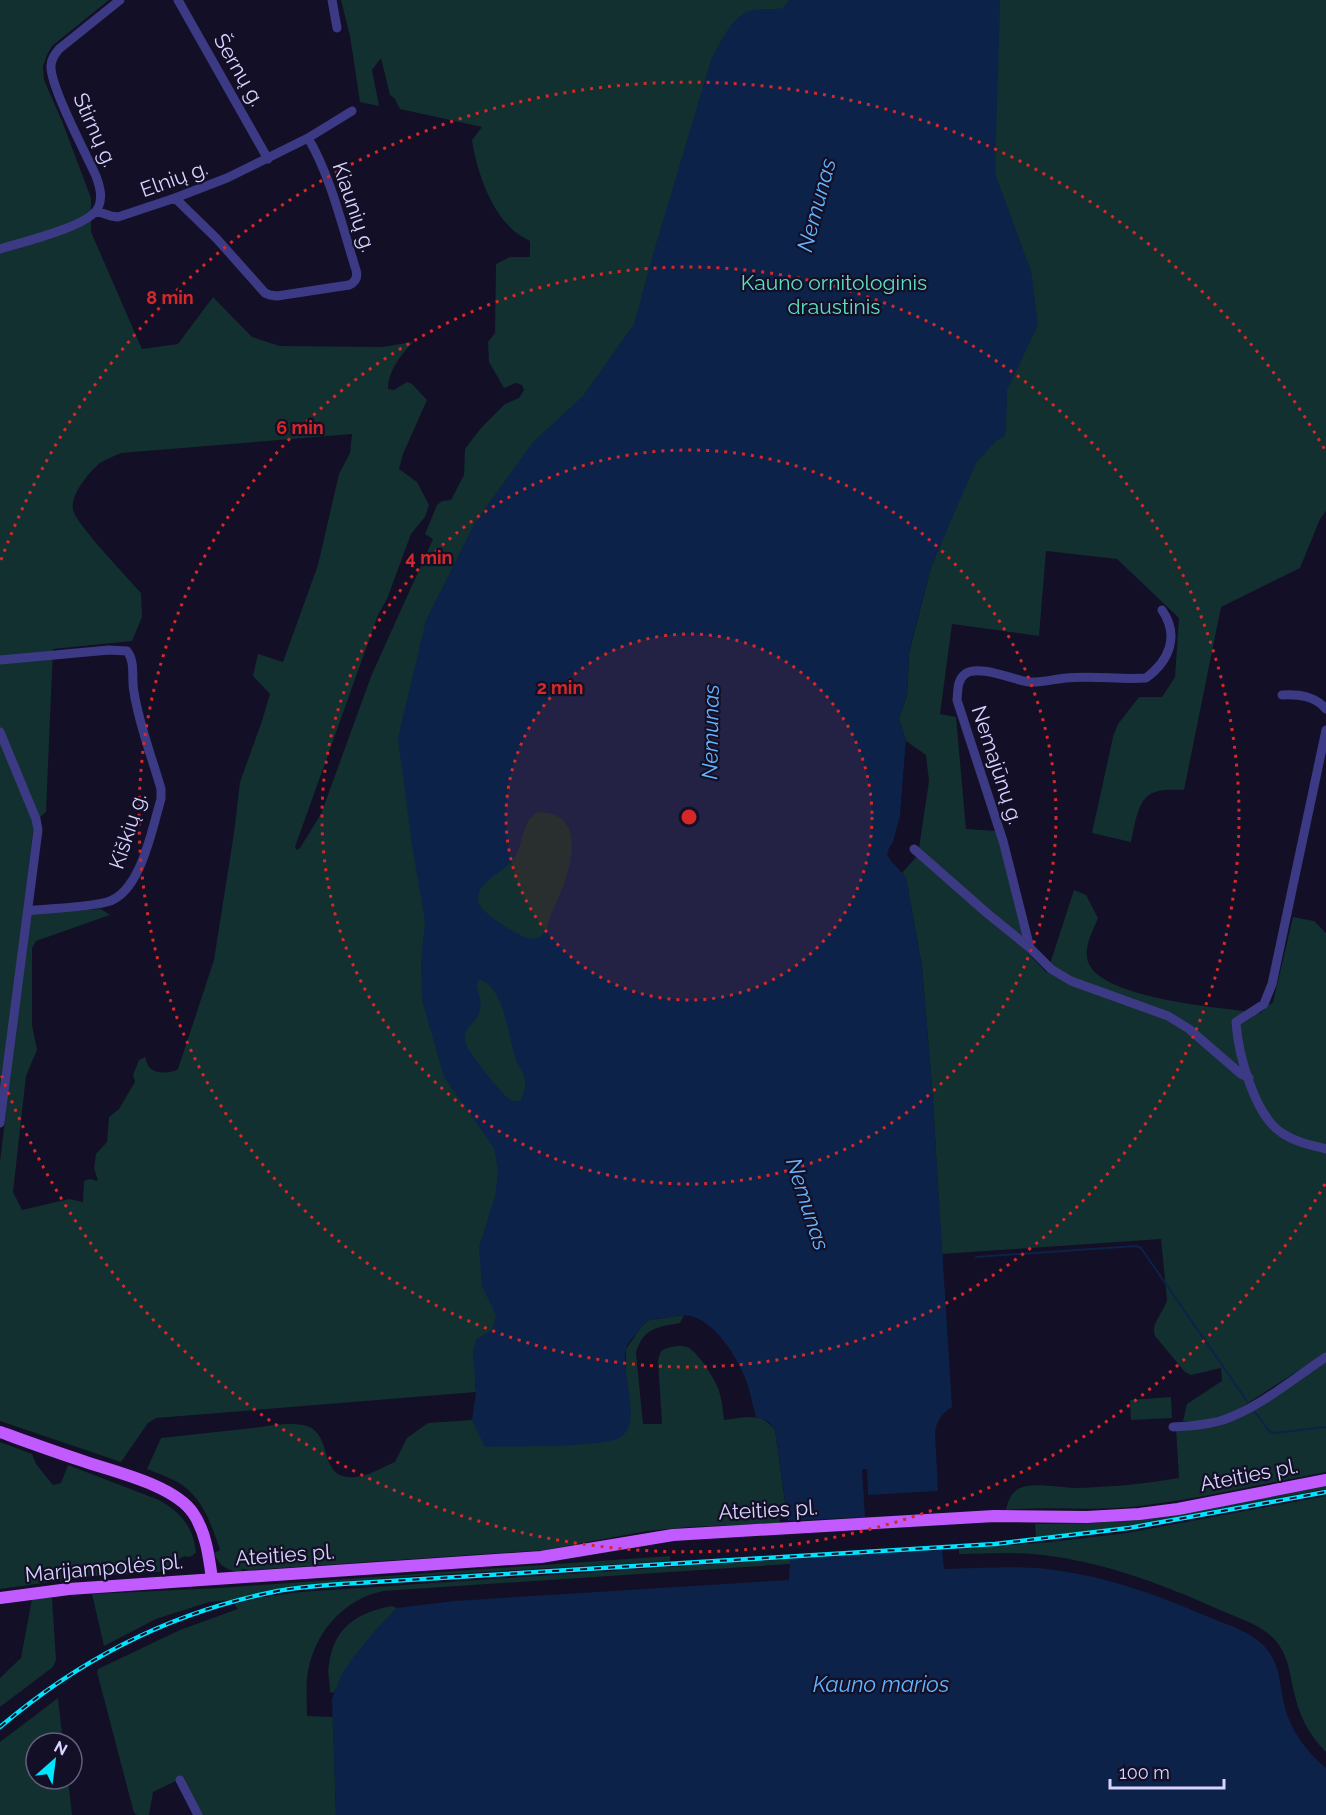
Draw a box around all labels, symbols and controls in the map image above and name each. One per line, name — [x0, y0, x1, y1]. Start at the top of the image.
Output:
street label: Šernų g. — [209, 29, 270, 110]
street label: Stirnų g. — [68, 89, 123, 171]
street label: Elnių g. — [137, 155, 211, 202]
water label: Nemunas — [791, 156, 841, 254]
street label: Kiaunių g. — [327, 159, 382, 255]
park label: Kauno ornitologinis draustinis — [741, 270, 927, 319]
text: 8 min — [146, 287, 194, 308]
text: 6 min — [276, 417, 324, 438]
text: 4 min — [406, 547, 452, 568]
text: 2 min — [537, 677, 583, 698]
water label: Nemunas — [696, 684, 724, 780]
street label: Nemajūnų g. — [967, 702, 1028, 827]
street label: Kiškių g. — [103, 790, 152, 872]
centre of rings — [679, 807, 699, 827]
water label: Nemunas — [781, 1155, 835, 1253]
street label: Ateities pl. — [1198, 1453, 1300, 1496]
street label: Ateities pl. — [718, 1494, 818, 1525]
street label: Ateities pl. — [234, 1539, 336, 1570]
street label: Marijampolės pl. — [24, 1548, 184, 1587]
water label: Kauno marios — [813, 1671, 949, 1697]
north arrow — [24, 1731, 84, 1791]
text: N — [51, 1737, 71, 1759]
scale bar — [1110, 1752, 1224, 1790]
text: 100 m — [1119, 1762, 1170, 1783]

